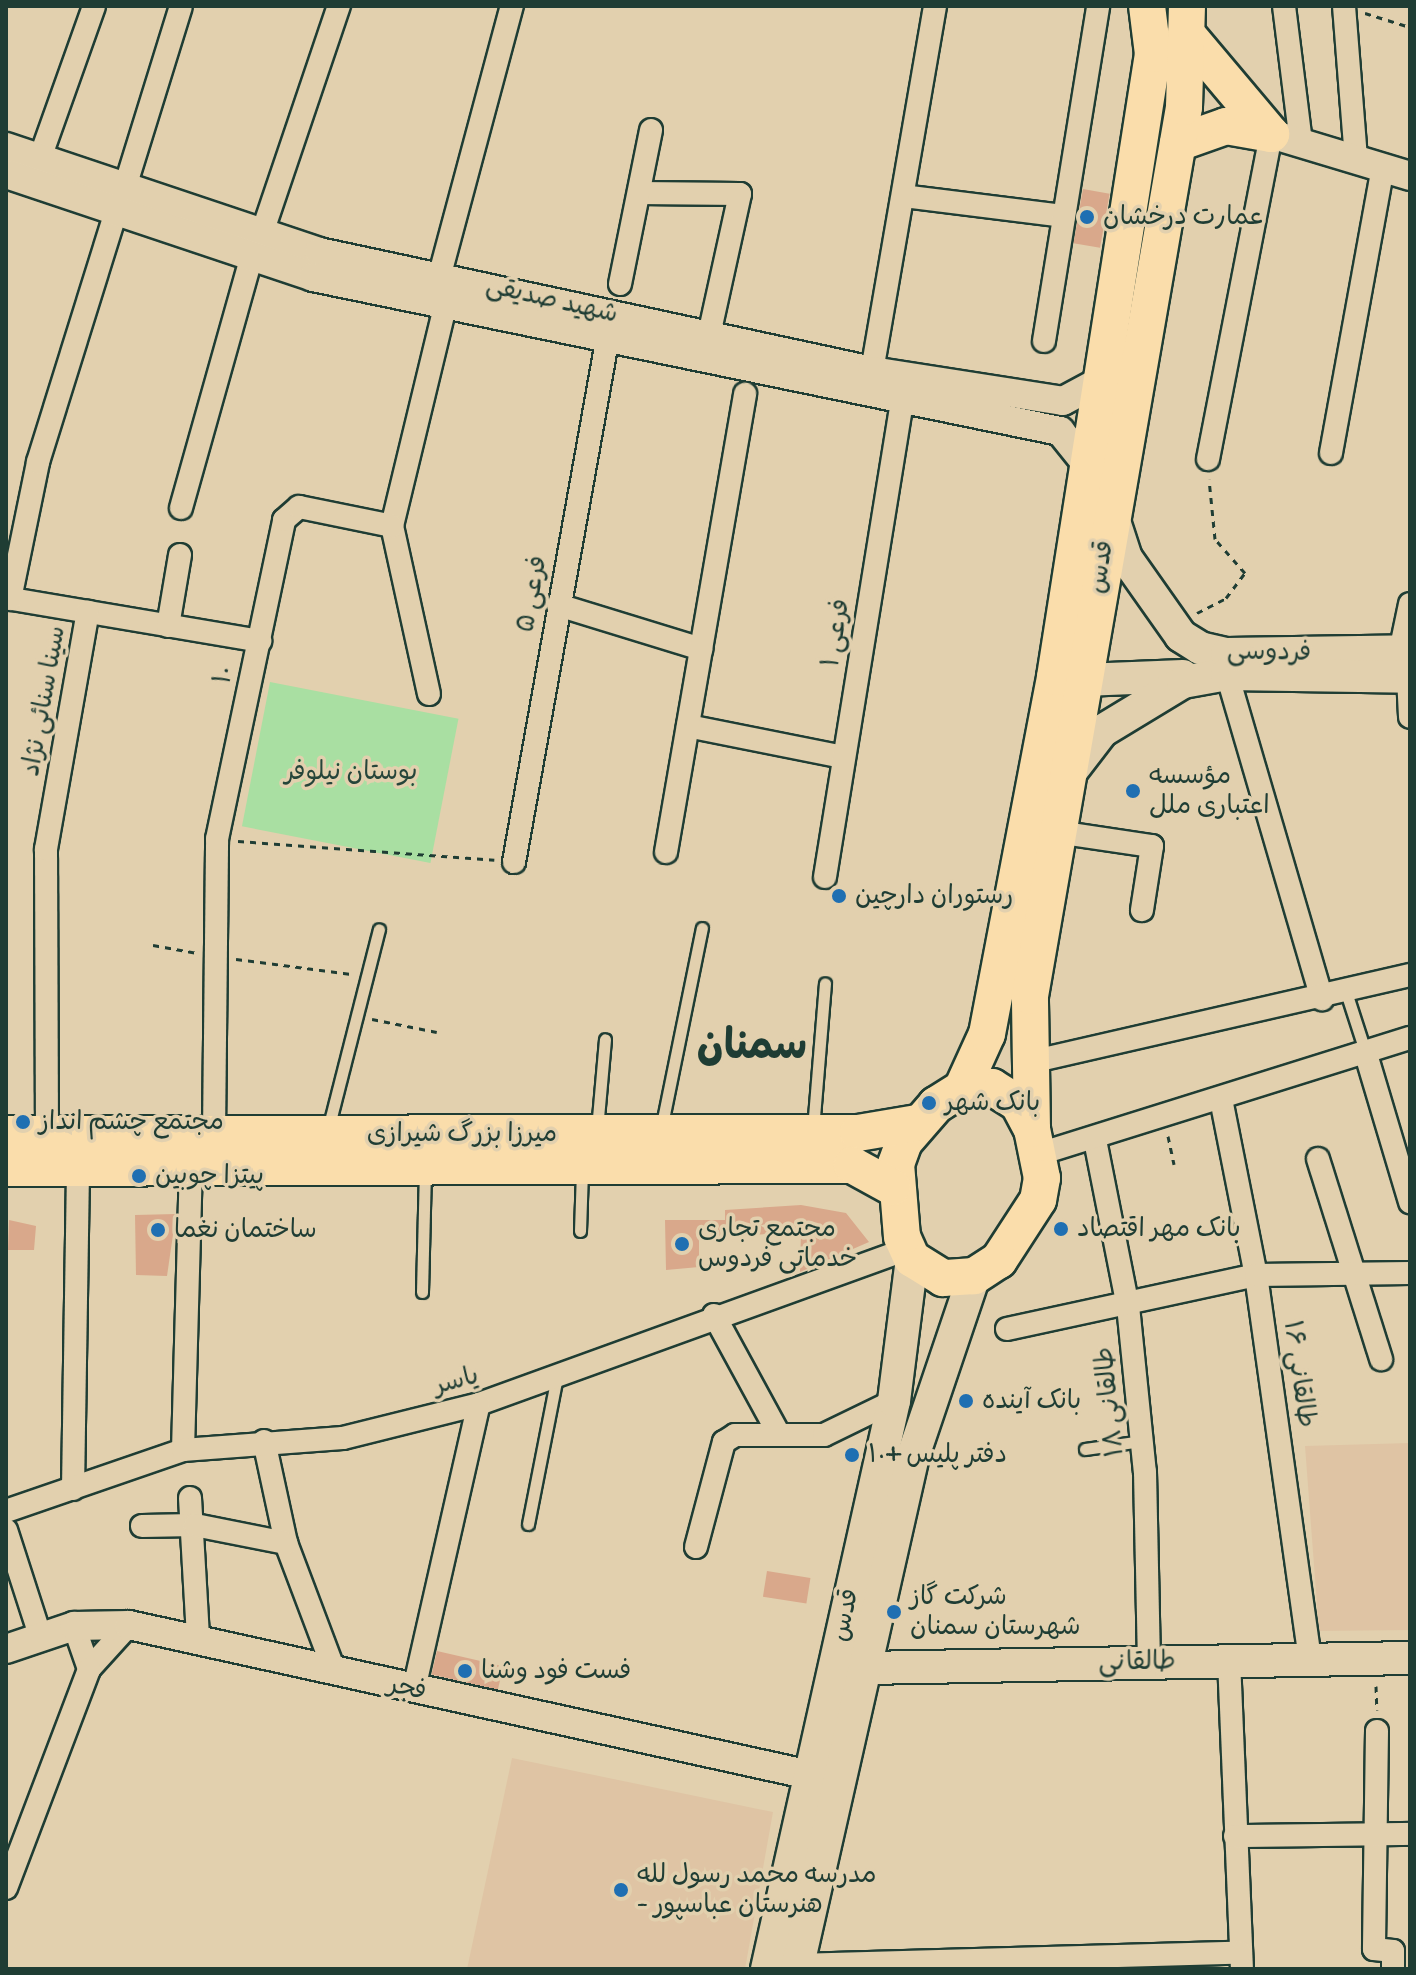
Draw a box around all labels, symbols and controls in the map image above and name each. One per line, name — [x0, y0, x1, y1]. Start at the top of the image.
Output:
place label: عمارت درخشان — [1103, 201, 1265, 233]
marker: عمارت درخشان — [1078, 208, 1096, 226]
street label: شهید صدیقی — [483, 270, 621, 330]
street label: قدس — [1081, 538, 1121, 596]
street label: فرعی ۵ — [510, 553, 554, 635]
street label: فرعی ۱ — [815, 597, 857, 669]
street label: سینا سنائی نژاد — [15, 623, 73, 779]
street label: فردوسی — [1227, 636, 1311, 668]
street label: ۱۰ — [207, 663, 241, 687]
park label: بوستان نیلوفر — [284, 756, 418, 788]
place label: مؤسسه اعتباری ملل — [1149, 760, 1270, 822]
marker: مؤسسه اعتباری ملل — [1124, 782, 1142, 800]
place label: رستوران دارچین — [855, 880, 1013, 912]
marker: رستوران دارچین — [830, 887, 848, 905]
district label: سمنان — [697, 1020, 807, 1070]
place label: بانک شهر — [945, 1087, 1040, 1119]
marker: بانک شهر — [920, 1094, 938, 1112]
place label: مجتمع چشم انداز — [39, 1106, 224, 1138]
marker: مجتمع چشم انداز — [14, 1113, 32, 1131]
street label: میرزا بزرگ شیرازی — [367, 1118, 557, 1150]
place label: پیتزا چوبین — [155, 1160, 264, 1192]
marker: پیتزا چوبین — [130, 1167, 148, 1185]
place label: مجتمع تجاری خدماتی فردوس — [698, 1213, 857, 1274]
place label: بانک مهر اقتصاد — [1077, 1213, 1241, 1245]
place label: ساختمان نغما — [174, 1214, 317, 1246]
marker: بانک مهر اقتصاد — [1052, 1220, 1070, 1238]
marker: ساختمان نغما — [149, 1221, 167, 1239]
marker: مجتمع تجاری خدماتی فردوس — [673, 1235, 691, 1253]
street label: طالقانی ۱۶ — [1276, 1318, 1322, 1430]
street label: طالقانی ۱۸ — [1089, 1345, 1131, 1459]
street label: یاسر — [430, 1360, 482, 1402]
place label: بانک آینده — [982, 1385, 1081, 1417]
marker: بانک آینده — [957, 1392, 975, 1410]
place label: دفتر پلیس +۱۰ — [868, 1439, 1007, 1471]
marker: دفتر پلیس +۱۰ — [843, 1446, 861, 1464]
place label: شرکت گاز شهرستان سمنان — [910, 1581, 1081, 1642]
street label: قدس — [824, 1586, 866, 1644]
marker: شرکت گاز شهرستان سمنان — [885, 1603, 903, 1621]
street label: طالقانی — [1098, 1646, 1176, 1678]
place label: فست فود وشنا — [481, 1655, 631, 1687]
marker: فست فود وشنا — [456, 1662, 474, 1680]
street label: فجر — [385, 1669, 429, 1707]
place label: مدرسه محمد رسول لله - هنرستان عباسپور — [637, 1859, 877, 1920]
marker: مدرسه محمد رسول لله - هنرستان عباسپور — [612, 1881, 630, 1899]

